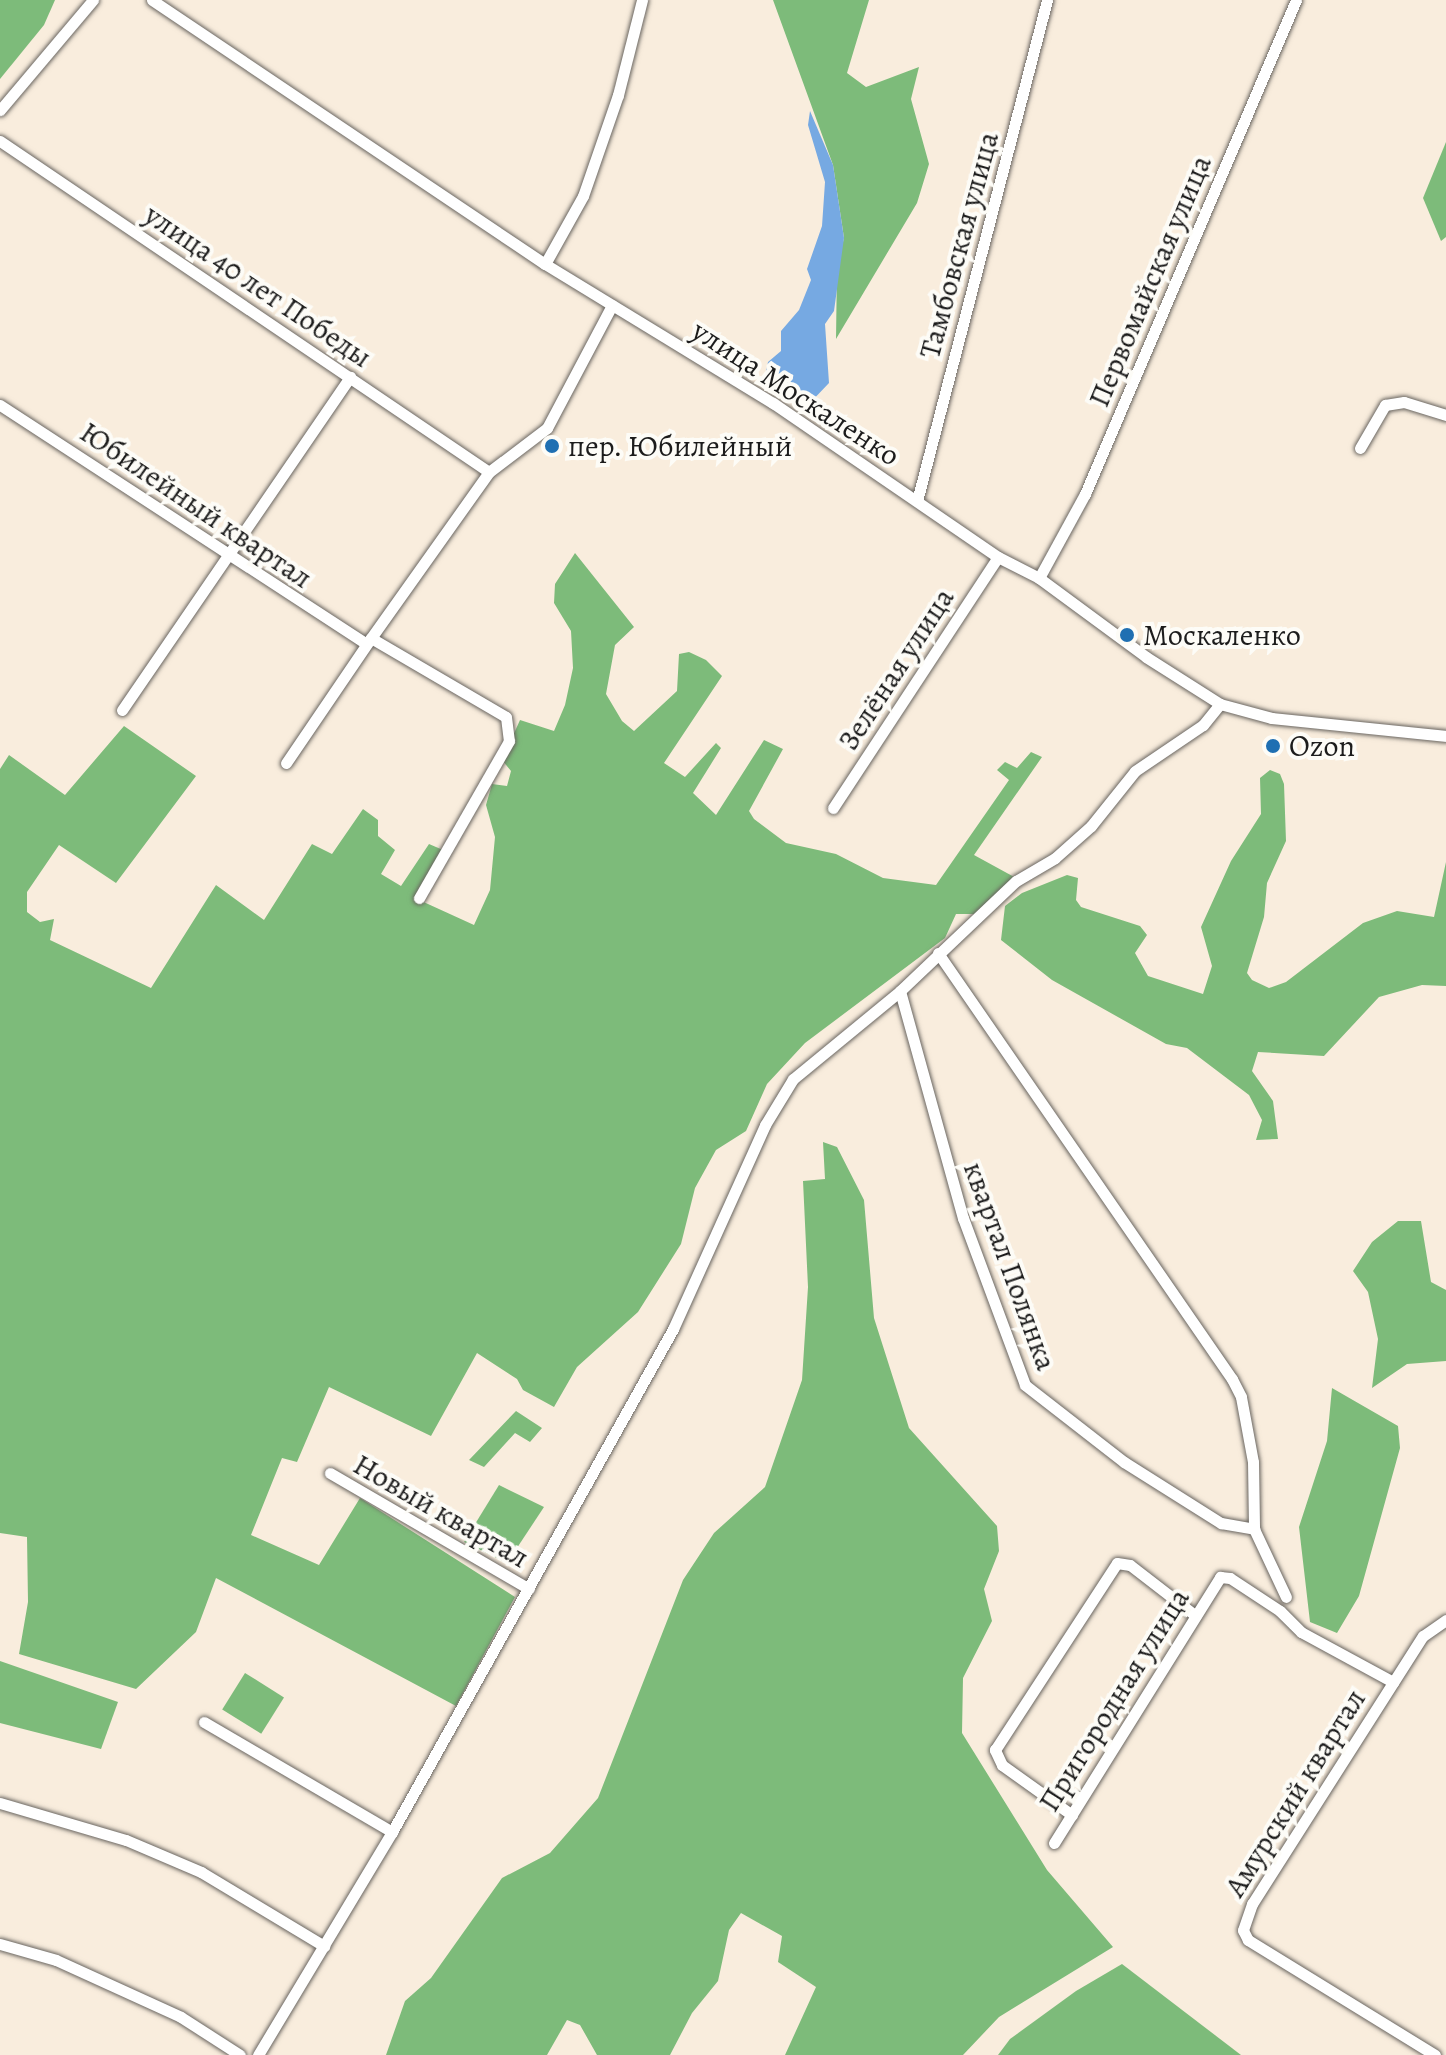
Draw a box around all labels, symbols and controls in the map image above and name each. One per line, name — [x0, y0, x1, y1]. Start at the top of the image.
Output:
street label: Тамбовская улица — [911, 128, 1007, 362]
street label: Первомайская улица — [1081, 150, 1219, 412]
street label: улица 40 лет Победы — [138, 197, 378, 375]
street label: улица Москаленко — [685, 312, 907, 474]
street label: Юбилейный квартал — [73, 414, 319, 596]
place label: пер. Юбилейный — [568, 428, 793, 464]
marker: пер. Юбилейный — [543, 437, 561, 455]
street label: Зелёная улица — [830, 581, 962, 757]
place label: Москаленко — [1143, 617, 1301, 653]
marker: Москаленко — [1118, 626, 1136, 644]
place label: Ozon — [1289, 728, 1355, 764]
marker: Ozon — [1264, 737, 1282, 755]
street label: квартал Полянка — [956, 1157, 1064, 1375]
street label: Новый квартал — [347, 1446, 535, 1576]
street label: Пригородная улица — [1031, 1582, 1197, 1818]
street label: Амурский квартал — [1217, 1683, 1373, 1903]

